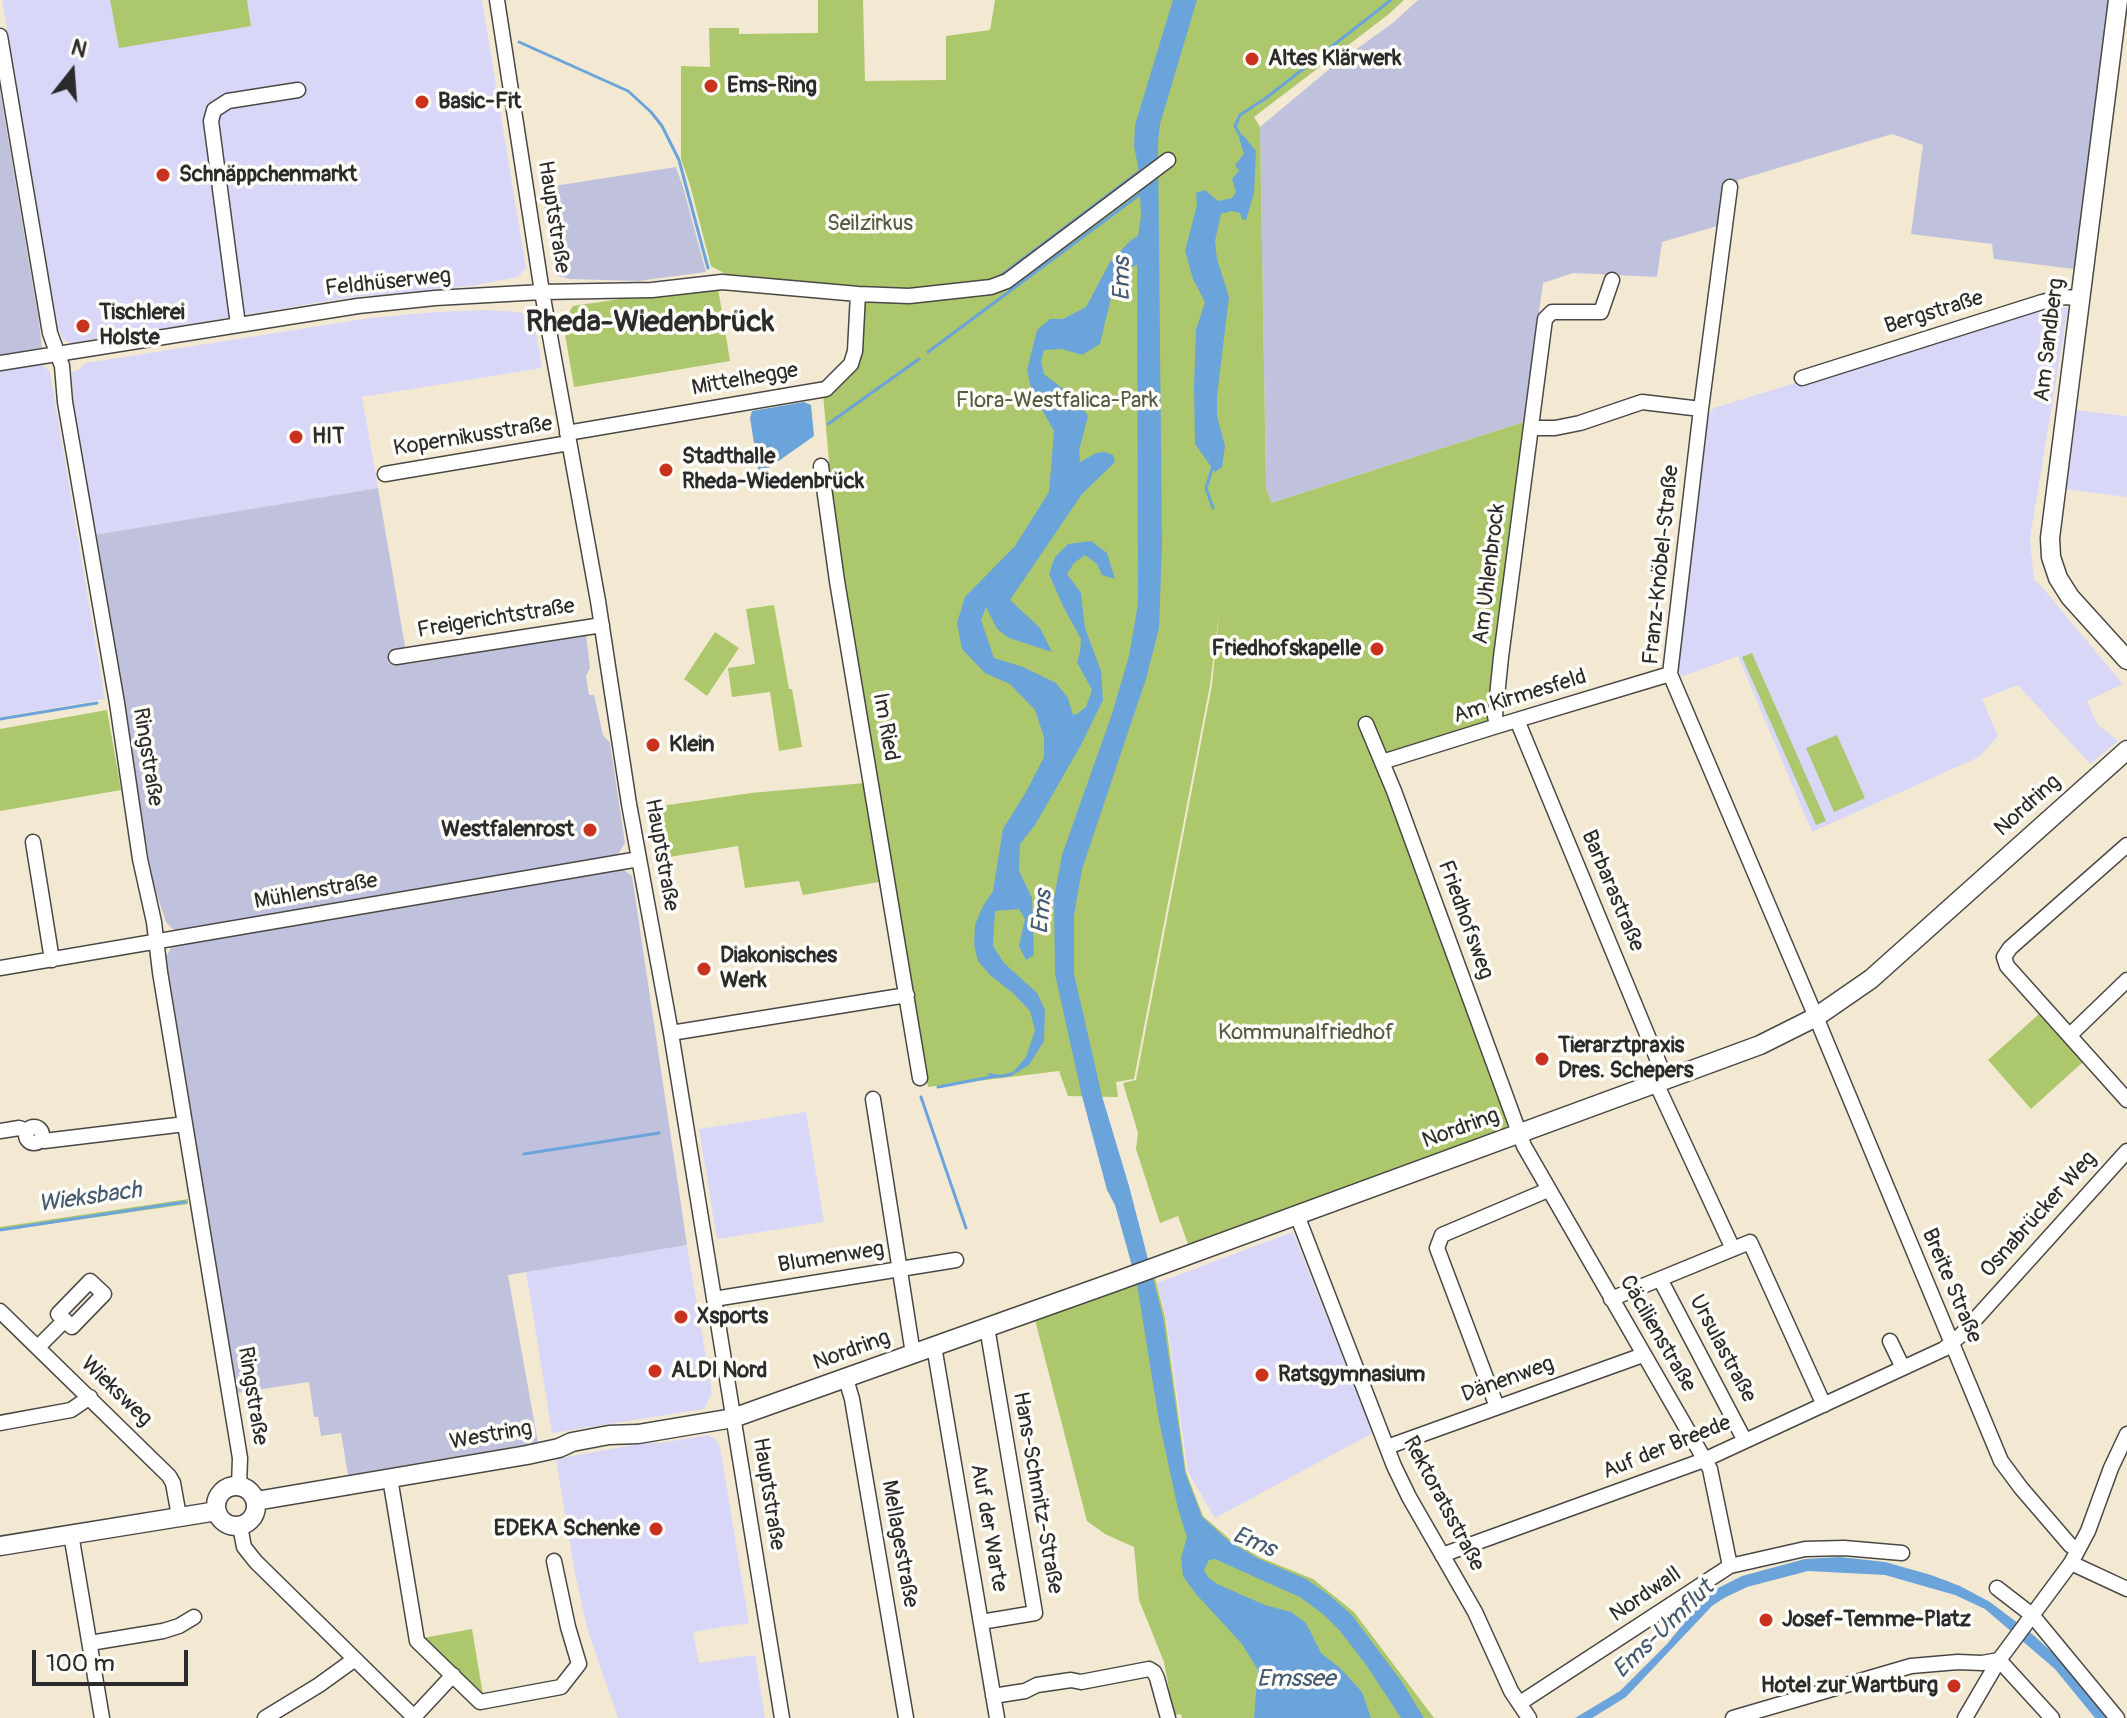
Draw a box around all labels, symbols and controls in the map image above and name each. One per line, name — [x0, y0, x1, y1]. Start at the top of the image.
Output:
north arrow — [32, 32, 112, 112]
text: N — [68, 33, 90, 65]
place label: Altes Klärwerk — [1268, 46, 1401, 72]
marker: Altes Klärwerk — [1243, 50, 1261, 68]
place label: Ems-Ring — [727, 73, 817, 99]
marker: Ems-Ring — [702, 77, 720, 95]
place label: Basic-Fit — [438, 89, 521, 115]
marker: Basic-Fit — [413, 93, 431, 111]
street label: Hauptstraße — [531, 159, 575, 275]
place label: Schnäppchenmarkt — [179, 162, 357, 188]
marker: Schnäppchenmarkt — [154, 166, 172, 184]
park label: Seilzirkus — [827, 211, 913, 237]
water label: Ems — [1109, 257, 1137, 301]
street label: Feldhüserweg — [324, 263, 452, 303]
street label: Am Sandberg — [2029, 277, 2071, 403]
street label: Bergstraße — [1881, 285, 1987, 341]
place label: Tischlerei Holste — [99, 300, 185, 352]
district label: Rheda-Wiedenbrück — [526, 305, 774, 341]
marker: Tischlerei Holste — [74, 317, 92, 335]
street label: Mittelhegge — [690, 358, 800, 402]
park label: Flora-Westfalica-Park — [956, 388, 1158, 414]
street label: Kopernikusstraße — [392, 411, 554, 463]
place label: HIT — [312, 424, 344, 450]
marker: HIT — [287, 428, 305, 446]
place label: Stadthalle Rheda-Wiedenbrück — [682, 444, 864, 496]
marker: Stadthalle Rheda-Wiedenbrück — [657, 461, 675, 479]
street label: Franz-Knöbel-Straße — [1638, 464, 1686, 666]
street label: Am Uhlenbrock — [1468, 502, 1512, 646]
street label: Freigerichtstraße — [415, 594, 577, 644]
place label: Friedhofskapelle — [1212, 636, 1361, 662]
marker: Friedhofskapelle — [1368, 640, 1386, 658]
street label: Am Kirmesfeld — [1450, 664, 1590, 730]
street label: Im Ried — [866, 691, 904, 763]
street label: Ringstraße — [126, 706, 168, 808]
place label: Klein — [669, 732, 714, 758]
marker: Klein — [644, 736, 662, 754]
street label: Nordring — [1989, 769, 2067, 843]
street label: Hauptstraße — [638, 797, 684, 913]
place label: Westfalenrost — [441, 817, 574, 843]
marker: Westfalenrost — [581, 821, 599, 839]
street label: Barbarastraße — [1575, 826, 1649, 956]
street label: Friedhofsweg — [1431, 857, 1499, 983]
street label: Mühlenstraße — [252, 868, 380, 916]
water label: Ems — [1027, 889, 1059, 935]
place label: Diakonisches Werk — [720, 943, 837, 994]
marker: Diakonisches Werk — [695, 960, 713, 978]
park label: Kommunalfriedhof — [1218, 1020, 1394, 1046]
place label: Tierarztpraxis Dres. Schepers — [1558, 1033, 1694, 1084]
marker: Tierarztpraxis Dres. Schepers — [1533, 1050, 1551, 1068]
street label: Nordring — [1419, 1103, 1503, 1155]
street label: Osnabrücker Weg — [1975, 1146, 2103, 1284]
water label: Wieksbach — [37, 1177, 143, 1219]
street label: Breite Straße — [1915, 1225, 1987, 1347]
street label: Blumenweg — [776, 1237, 886, 1279]
street label: Cäcilienstraße — [1613, 1271, 1701, 1397]
street label: Ursulastraße — [1683, 1291, 1761, 1407]
place label: Xsports — [697, 1304, 768, 1330]
marker: Xsports — [672, 1308, 690, 1326]
street label: Nordring — [810, 1325, 894, 1377]
street label: Ringstraße — [231, 1345, 273, 1447]
street label: Wieksweg — [75, 1351, 157, 1433]
street label: Dänenweg — [1458, 1351, 1558, 1409]
place label: ALDI Nord — [671, 1358, 767, 1384]
marker: ALDI Nord — [646, 1362, 664, 1380]
place label: Ratsgymnasium — [1278, 1362, 1425, 1388]
marker: Ratsgymnasium — [1253, 1366, 1271, 1384]
street label: Hans-Schmitz-Straße — [1006, 1390, 1068, 1596]
street label: Auf der Breede — [1599, 1410, 1735, 1486]
street label: Westring — [448, 1416, 534, 1456]
street label: Rektoratsstraße — [1396, 1432, 1490, 1576]
street label: Hauptstraße — [746, 1436, 790, 1552]
street label: Auf der Warte — [964, 1462, 1012, 1594]
street label: Mellagestraße — [875, 1478, 923, 1610]
place label: EDEKA Schenke — [494, 1516, 640, 1542]
marker: EDEKA Schenke — [647, 1520, 665, 1538]
water label: Ems — [1228, 1521, 1280, 1565]
street label: Nordwall — [1605, 1562, 1687, 1628]
water label: Ems-Umflut — [1608, 1575, 1720, 1685]
place label: Josef-Temme-Platz — [1782, 1607, 1971, 1633]
marker: Josef-Temme-Platz — [1757, 1611, 1775, 1629]
scale bar — [36, 1634, 192, 1684]
text: 100 m — [46, 1649, 115, 1678]
water label: Emssee — [1257, 1666, 1335, 1694]
place label: Hotel zur Wartburg — [1761, 1673, 1938, 1699]
marker: Hotel zur Wartburg — [1945, 1677, 1963, 1695]

